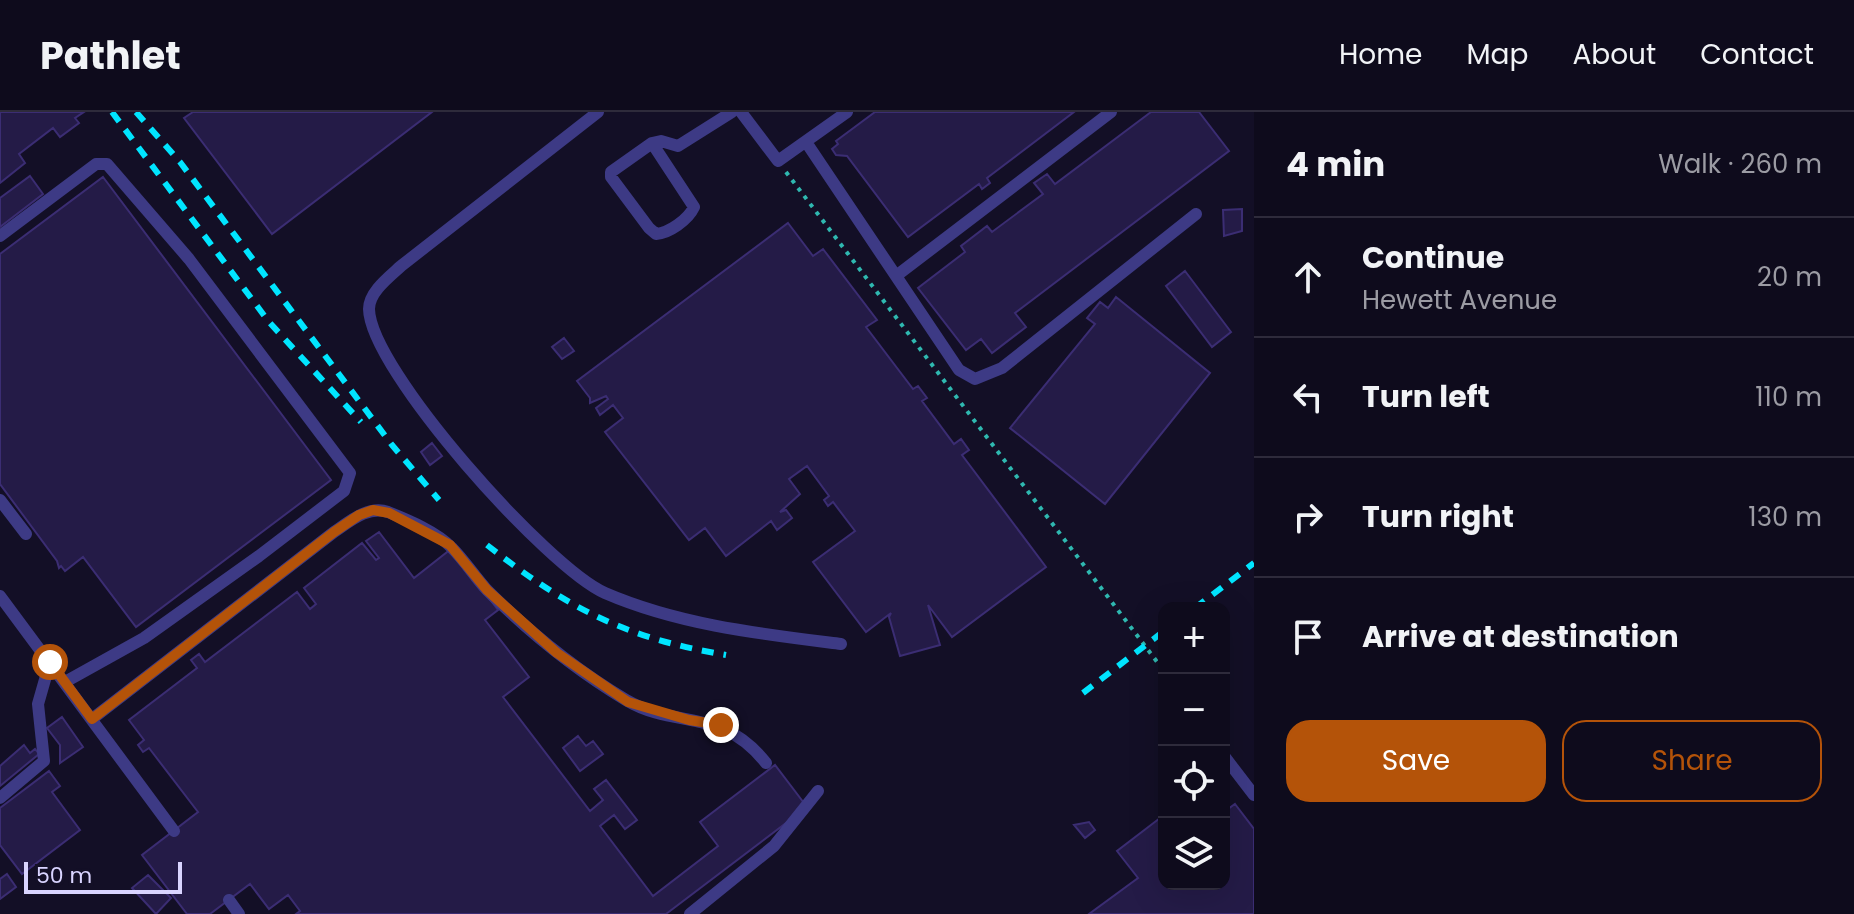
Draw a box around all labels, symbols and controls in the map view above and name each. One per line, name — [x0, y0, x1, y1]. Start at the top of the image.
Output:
text: Pathlet — [40, 29, 181, 82]
text: Home — [1339, 35, 1422, 74]
text: Map — [1466, 35, 1528, 74]
text: About — [1572, 35, 1656, 74]
text: Contact — [1700, 35, 1814, 74]
text: 4 min — [1286, 140, 1385, 188]
text: Walk · 260 m — [1658, 146, 1822, 182]
text: Continue — [1362, 236, 1504, 279]
icon: ahead — [1286, 255, 1330, 299]
text: 20 m — [1757, 259, 1822, 295]
text: Hewett Avenue — [1362, 282, 1557, 318]
icon: left — [1286, 375, 1330, 419]
text: Turn left — [1362, 375, 1490, 418]
text: 110 m — [1755, 379, 1822, 415]
icon: right — [1286, 495, 1330, 539]
text: Turn right — [1362, 495, 1514, 538]
text: 130 m — [1748, 499, 1822, 535]
map controls — [1158, 602, 1230, 890]
button: + — [1158, 602, 1230, 674]
icon: arrive — [1286, 615, 1330, 659]
text: Arrive at destination — [1362, 615, 1679, 658]
route start — [32, 644, 68, 680]
button: − — [1158, 674, 1230, 746]
route end — [703, 707, 739, 743]
button: Save — [1286, 720, 1546, 802]
button: Share — [1562, 720, 1822, 802]
button: locate — [1158, 746, 1230, 818]
button: layers — [1158, 818, 1230, 890]
scale bar — [24, 858, 182, 894]
text: 50 m — [36, 860, 92, 891]

